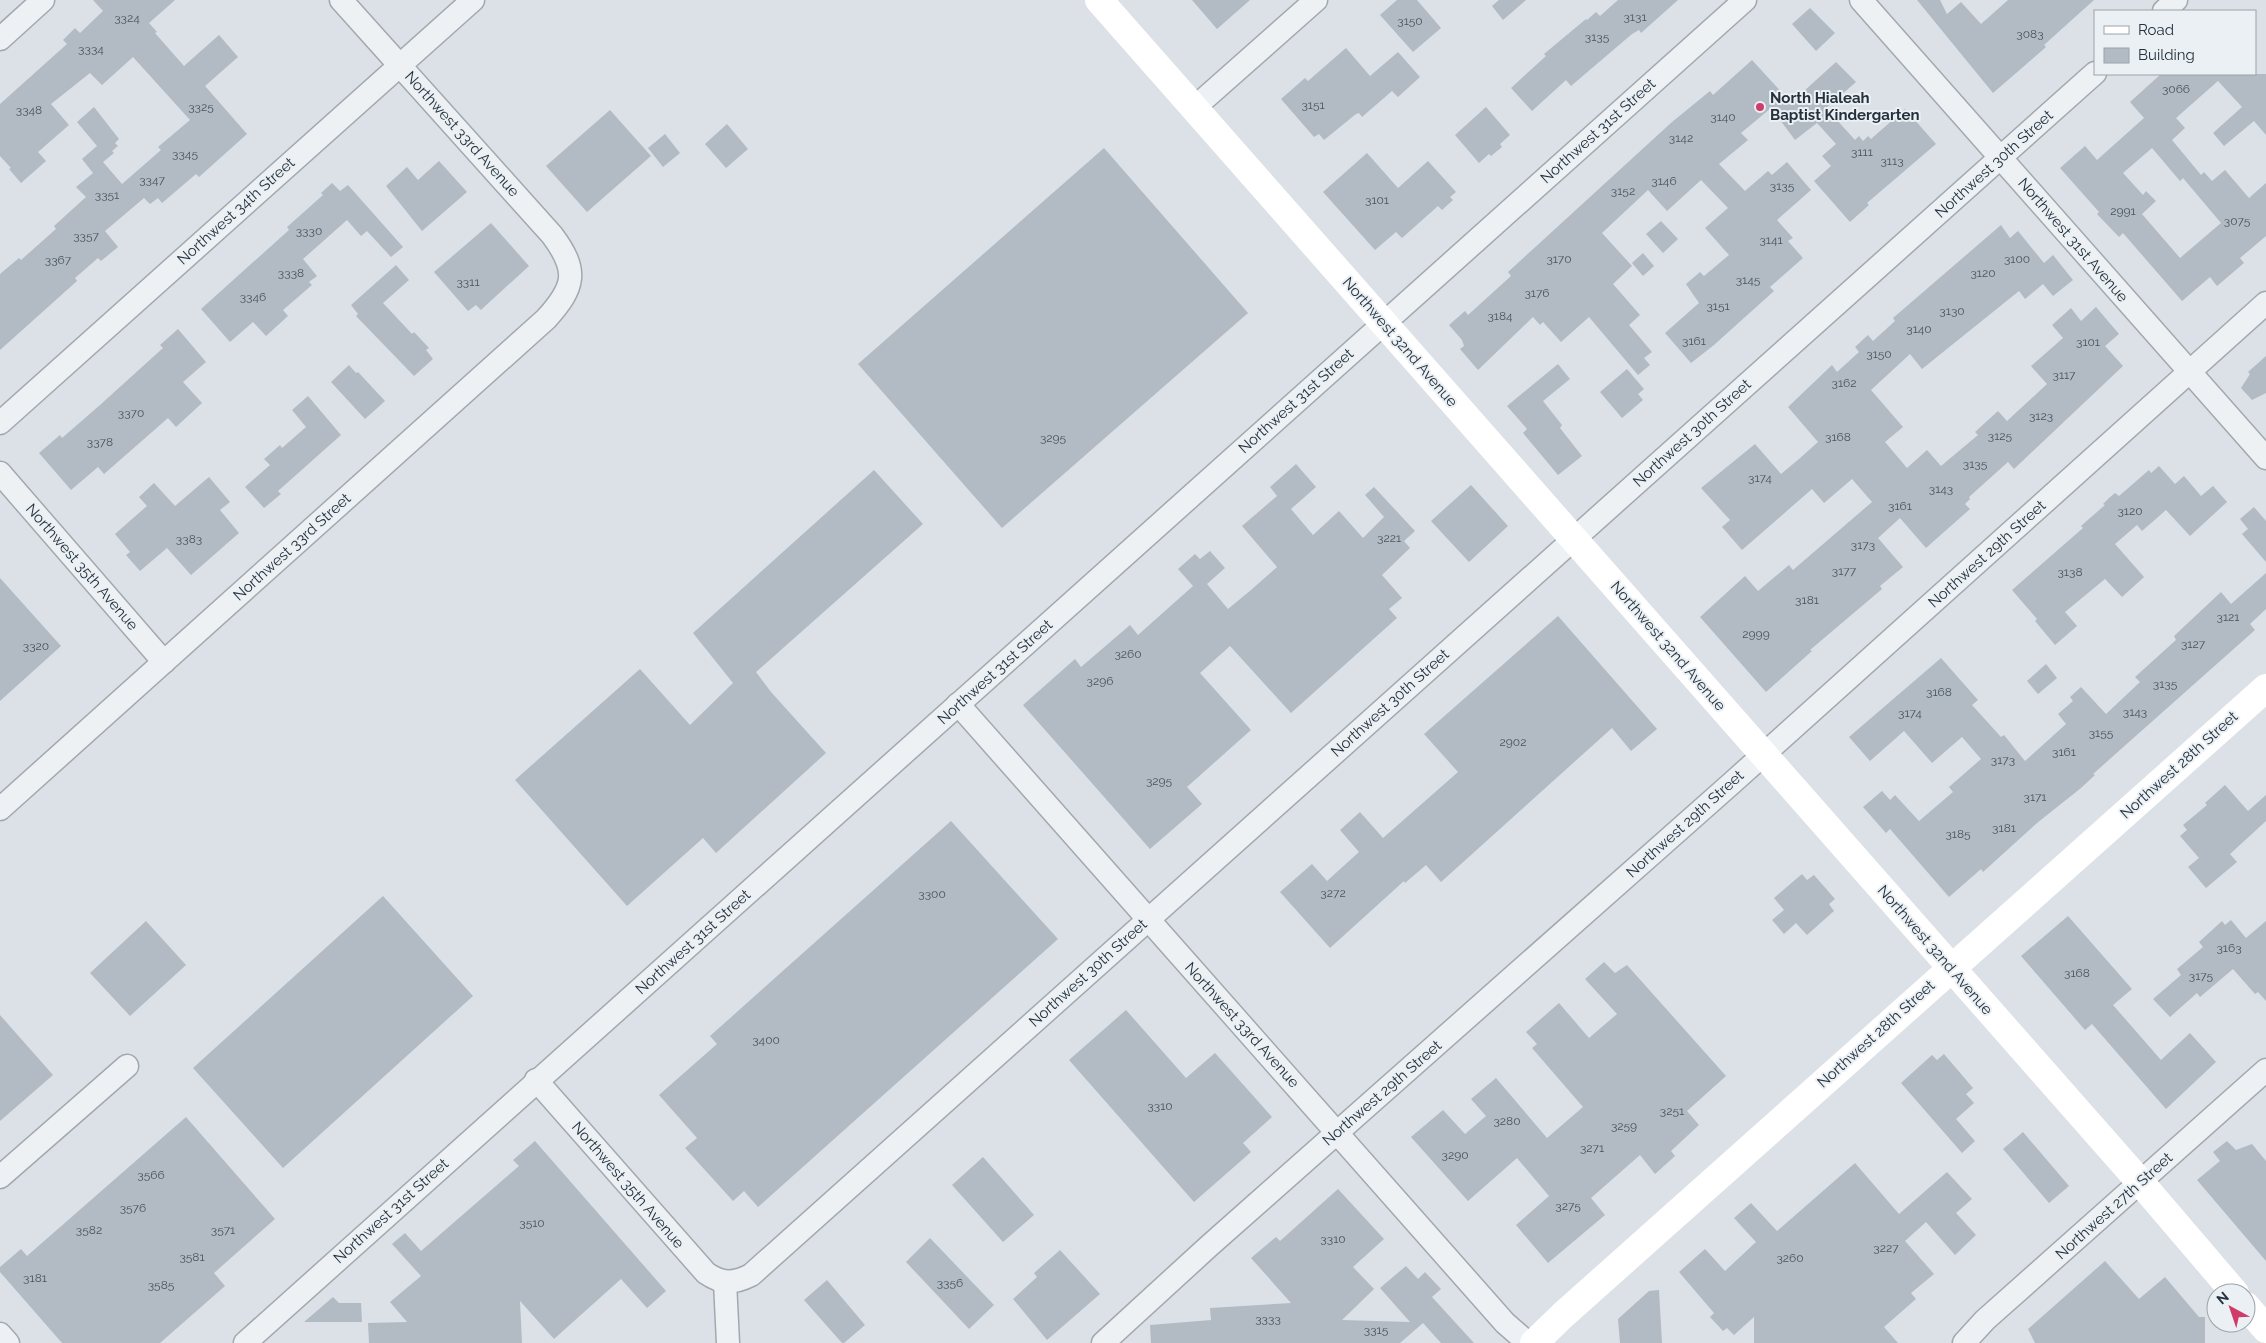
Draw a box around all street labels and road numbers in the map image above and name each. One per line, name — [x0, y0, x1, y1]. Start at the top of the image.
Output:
street label: Northwest 33rd Avenue — [401, 68, 523, 201]
street label: Northwest 31st Street — [1537, 75, 1659, 187]
street label: Northwest 30th Street — [1931, 106, 2057, 222]
street label: Northwest 34th Street — [174, 154, 298, 268]
street label: Northwest 31st Avenue — [2014, 174, 2132, 306]
street label: Northwest 32nd Avenue — [1339, 273, 1461, 411]
street label: Northwest 31st Street — [1235, 345, 1357, 457]
street label: Northwest 30th Street — [1629, 375, 1755, 491]
street label: Northwest 33rd Street — [230, 489, 354, 605]
street label: Northwest 29th Street — [1925, 497, 2049, 611]
street label: Northwest 35th Avenue — [22, 500, 142, 634]
street label: Northwest 32nd Avenue — [1607, 577, 1729, 715]
street label: Northwest 31st Street — [934, 616, 1056, 728]
street label: Northwest 30th Street — [1327, 645, 1453, 761]
street label: Northwest 28th Street — [2117, 707, 2241, 823]
street label: Northwest 29th Street — [1623, 767, 1747, 881]
street label: Northwest 32nd Avenue — [1874, 881, 1996, 1019]
street label: Northwest 31st Street — [632, 886, 754, 998]
street label: Northwest 30th Street — [1025, 915, 1151, 1031]
street label: Northwest 33rd Avenue — [1181, 959, 1303, 1092]
street label: Northwest 28th Street — [1814, 976, 1938, 1092]
street label: Northwest 29th Street — [1319, 1036, 1445, 1150]
street label: Northwest 35th Avenue — [568, 1118, 688, 1252]
street label: Northwest 27th Street — [2052, 1149, 2176, 1263]
street label: Northwest 31st Street — [330, 1155, 452, 1267]

